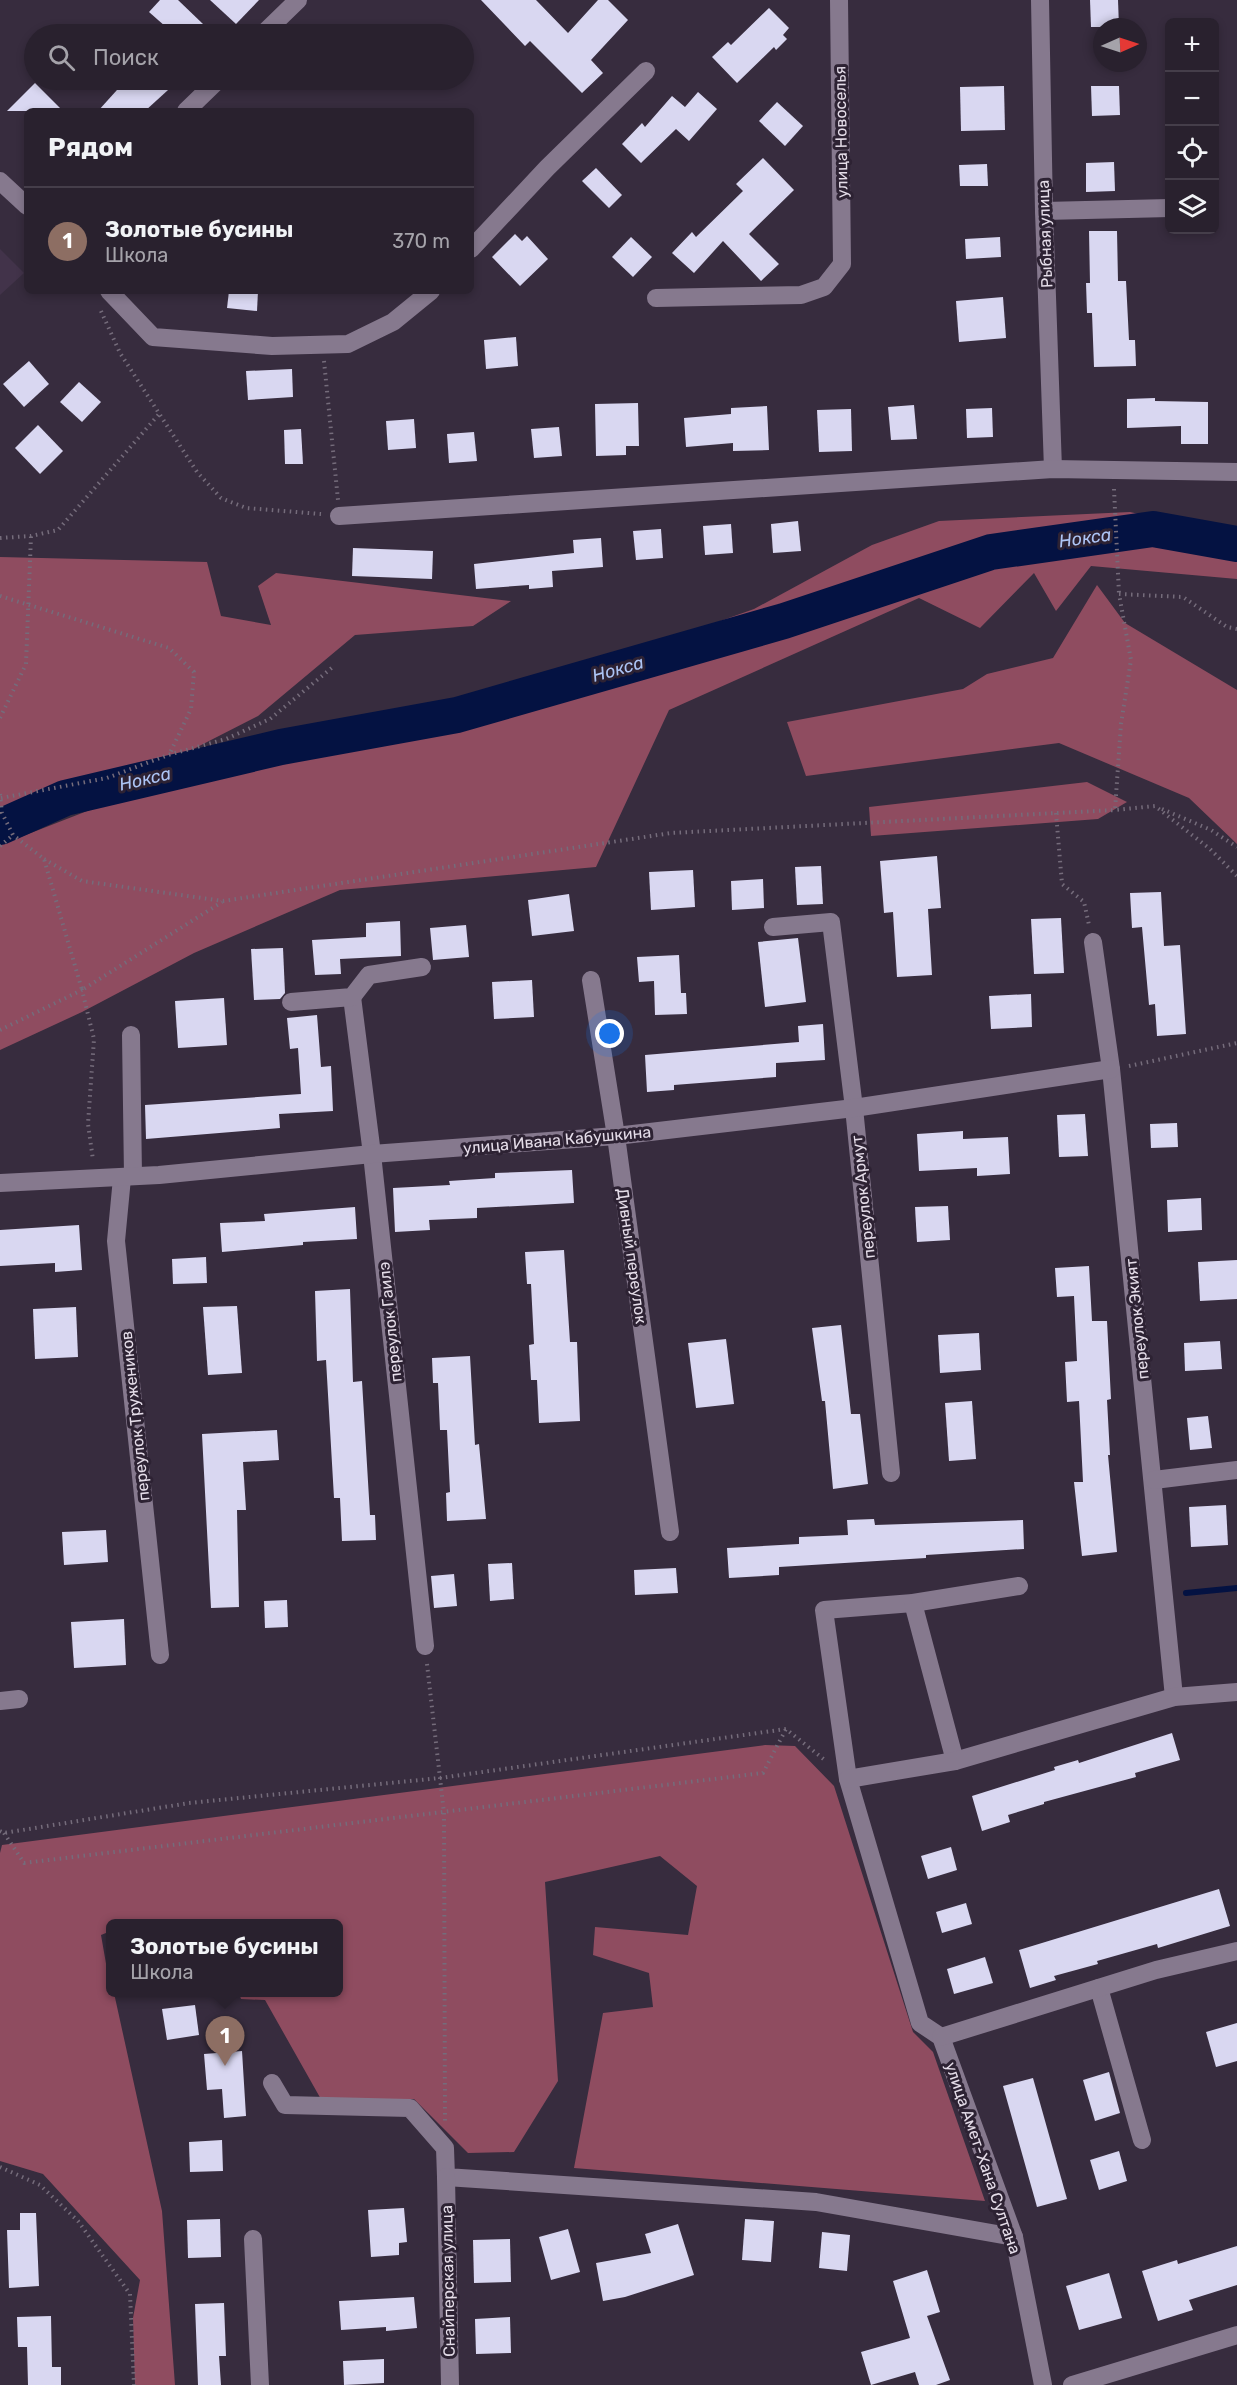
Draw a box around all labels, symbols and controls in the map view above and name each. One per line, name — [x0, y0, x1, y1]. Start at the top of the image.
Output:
north arrow — [1093, 18, 1147, 72]
map controls — [1165, 18, 1219, 234]
button: + — [1165, 18, 1219, 72]
search box — [24, 24, 474, 90]
icon: search — [45, 41, 78, 74]
text: Поиск — [93, 44, 159, 71]
street label: улица Новоселья — [830, 66, 852, 198]
button: − — [1165, 72, 1219, 126]
button: locate — [1165, 126, 1219, 180]
text: Рядом — [48, 132, 133, 163]
street label: Рыбная улица — [1034, 180, 1056, 288]
button: layers — [1165, 180, 1219, 234]
text: Золотые бусины — [105, 216, 293, 243]
text: 1 — [63, 229, 72, 253]
text: 370 m — [392, 229, 450, 253]
text: Школа — [105, 243, 168, 267]
water label: Нокса — [1057, 523, 1113, 553]
water label: Нокса — [590, 651, 647, 687]
water label: Нокса — [117, 762, 174, 796]
your location — [595, 1019, 624, 1048]
street label: улица Ивана Кабушкина — [462, 1122, 652, 1158]
street label: переулок Армут — [847, 1134, 879, 1260]
street label: Дивный переулок — [613, 1187, 651, 1325]
street label: переулок Экият — [1121, 1258, 1153, 1380]
street label: переулок Гаилэ — [374, 1261, 406, 1383]
street label: переулок Тружеников — [117, 1330, 153, 1502]
popup — [106, 1919, 343, 1997]
text: Золотые бусины — [130, 1933, 319, 1960]
text: Школа — [130, 1960, 194, 1984]
pin: 1 — [206, 2016, 244, 2066]
street label: улица Амет-Хана Султана — [941, 2060, 1025, 2256]
street label: Снайперская улица — [437, 2205, 459, 2357]

